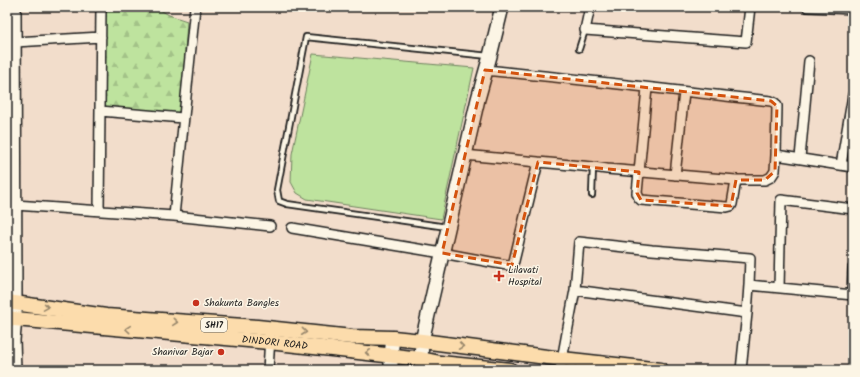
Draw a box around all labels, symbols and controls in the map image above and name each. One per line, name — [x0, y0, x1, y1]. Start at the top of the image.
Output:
place label: Lilavati Hospital — [508, 262, 542, 290]
marker: Lilavati Hospital — [493, 270, 505, 282]
place label: Shakunta Bangles — [204, 295, 280, 311]
marker: Shakunta Bangles — [191, 298, 201, 308]
one-way arrow — [43, 302, 49, 311]
one-way arrow — [172, 317, 178, 326]
road number: SH17 — [201, 318, 227, 332]
one-way arrow — [125, 325, 131, 334]
one-way arrow — [301, 328, 307, 337]
street label: DINDORI ROAD — [241, 332, 309, 354]
one-way arrow — [458, 341, 464, 350]
place label: Shanivar Bajar — [152, 344, 214, 360]
marker: Shanivar Bajar — [216, 347, 226, 357]
one-way arrow — [365, 349, 371, 358]

